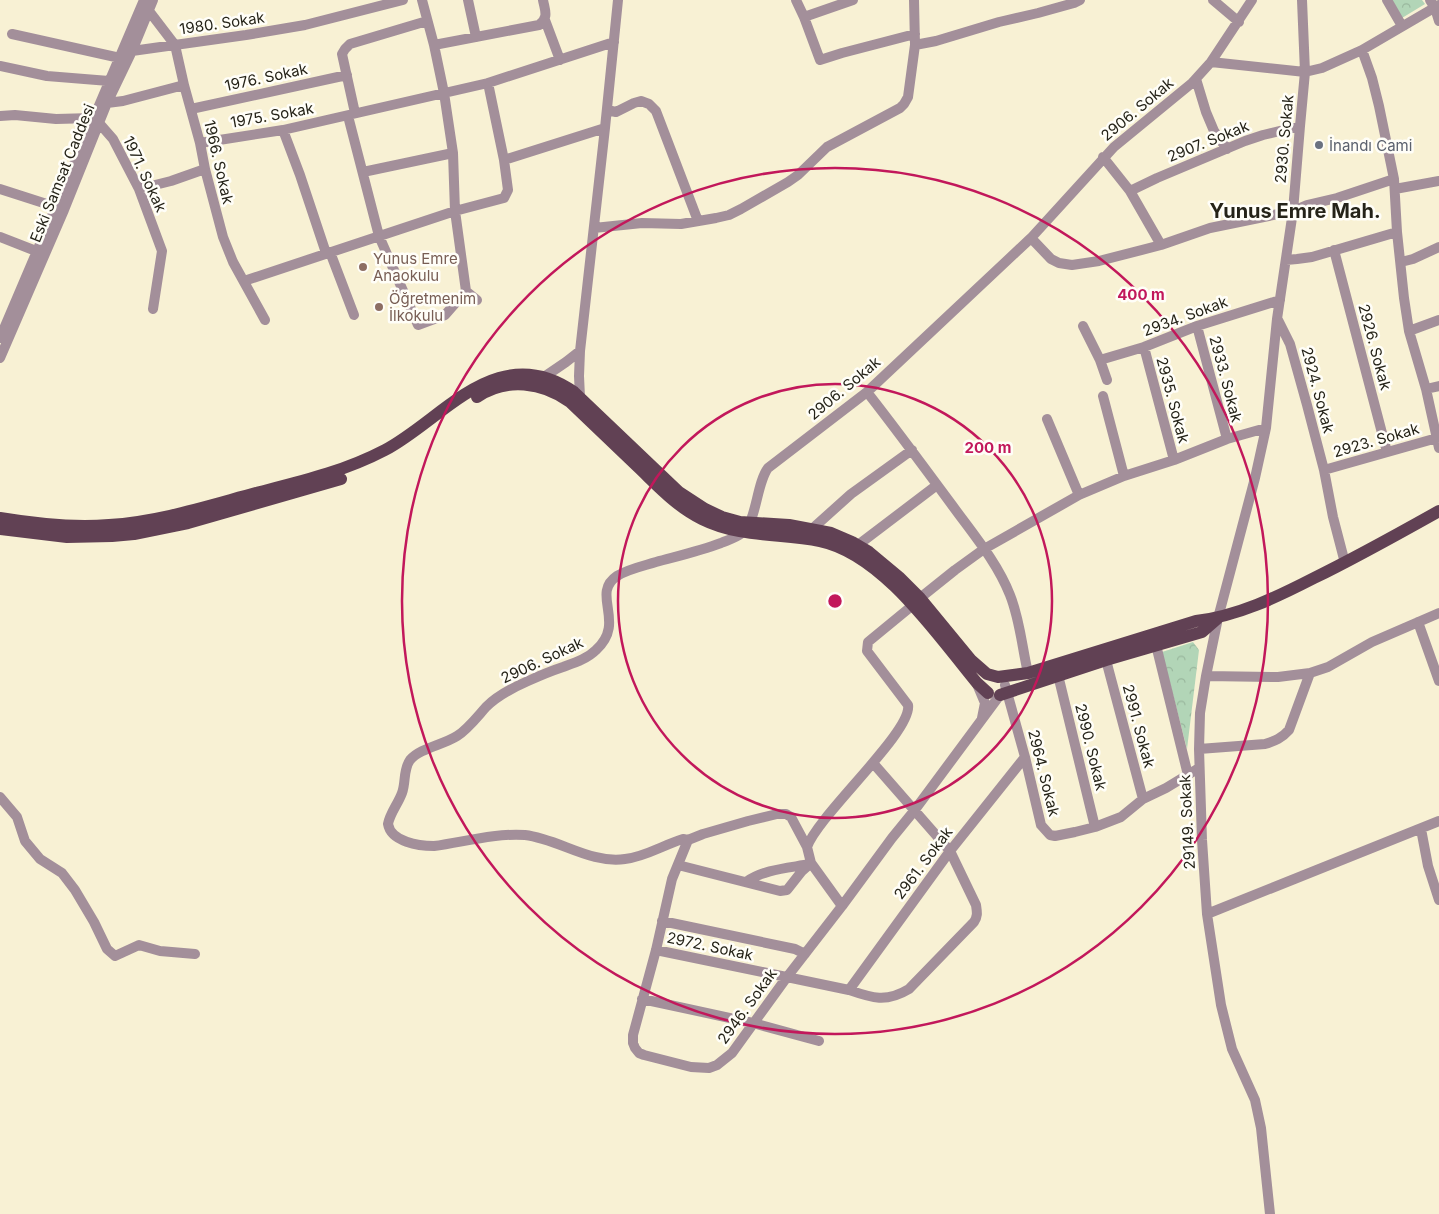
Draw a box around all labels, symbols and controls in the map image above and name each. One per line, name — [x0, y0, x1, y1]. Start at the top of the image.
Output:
street label: 1980. Sokak — [178, 8, 267, 38]
street label: 1976. Sokak — [223, 59, 310, 95]
street label: 2906. Sokak — [1097, 73, 1178, 145]
street label: 2930. Sokak — [1271, 93, 1297, 184]
street label: 1975. Sokak — [229, 98, 316, 132]
street label: Eski Samsat Caddesi — [26, 101, 98, 245]
street label: 2907. Sokak — [1164, 116, 1252, 166]
street label: 1966. Sokak — [200, 118, 238, 207]
street label: 1971. Sokak — [119, 133, 171, 216]
place label: İnandı Cami — [1329, 136, 1412, 155]
marker: İnandı Cami — [1313, 139, 1325, 151]
district label: Yunus Emre Mah. — [1209, 199, 1381, 223]
place label: Yunus Emre Anaokulu — [373, 249, 458, 285]
marker: Yunus Emre Anaokulu — [357, 261, 369, 273]
text: 400 m — [1117, 285, 1165, 304]
place label: Öğretmenim İlkokulu — [389, 289, 476, 325]
street label: 2934. Sokak — [1140, 292, 1231, 340]
marker: Öğretmenim İlkokulu — [373, 301, 385, 313]
street label: 2926. Sokak — [1354, 302, 1396, 393]
street label: 2933. Sokak — [1205, 334, 1247, 425]
street label: 2924. Sokak — [1297, 345, 1339, 436]
street label: 2906. Sokak — [804, 352, 885, 424]
street label: 2935. Sokak — [1152, 355, 1194, 446]
street label: 2923. Sokak — [1331, 418, 1422, 461]
text: 200 m — [965, 438, 1011, 457]
centre of rings — [826, 592, 844, 610]
street label: 2906. Sokak — [498, 632, 587, 687]
street label: 2991. Sokak — [1119, 682, 1159, 771]
street label: 2990. Sokak — [1071, 702, 1111, 793]
street label: 2964. Sokak — [1024, 728, 1064, 819]
street label: 29149. Sokak — [1175, 773, 1199, 870]
street label: 2961. Sokak — [890, 822, 957, 903]
street label: 2972. Sokak — [665, 928, 756, 965]
street label: 2946. Sokak — [713, 964, 781, 1048]

